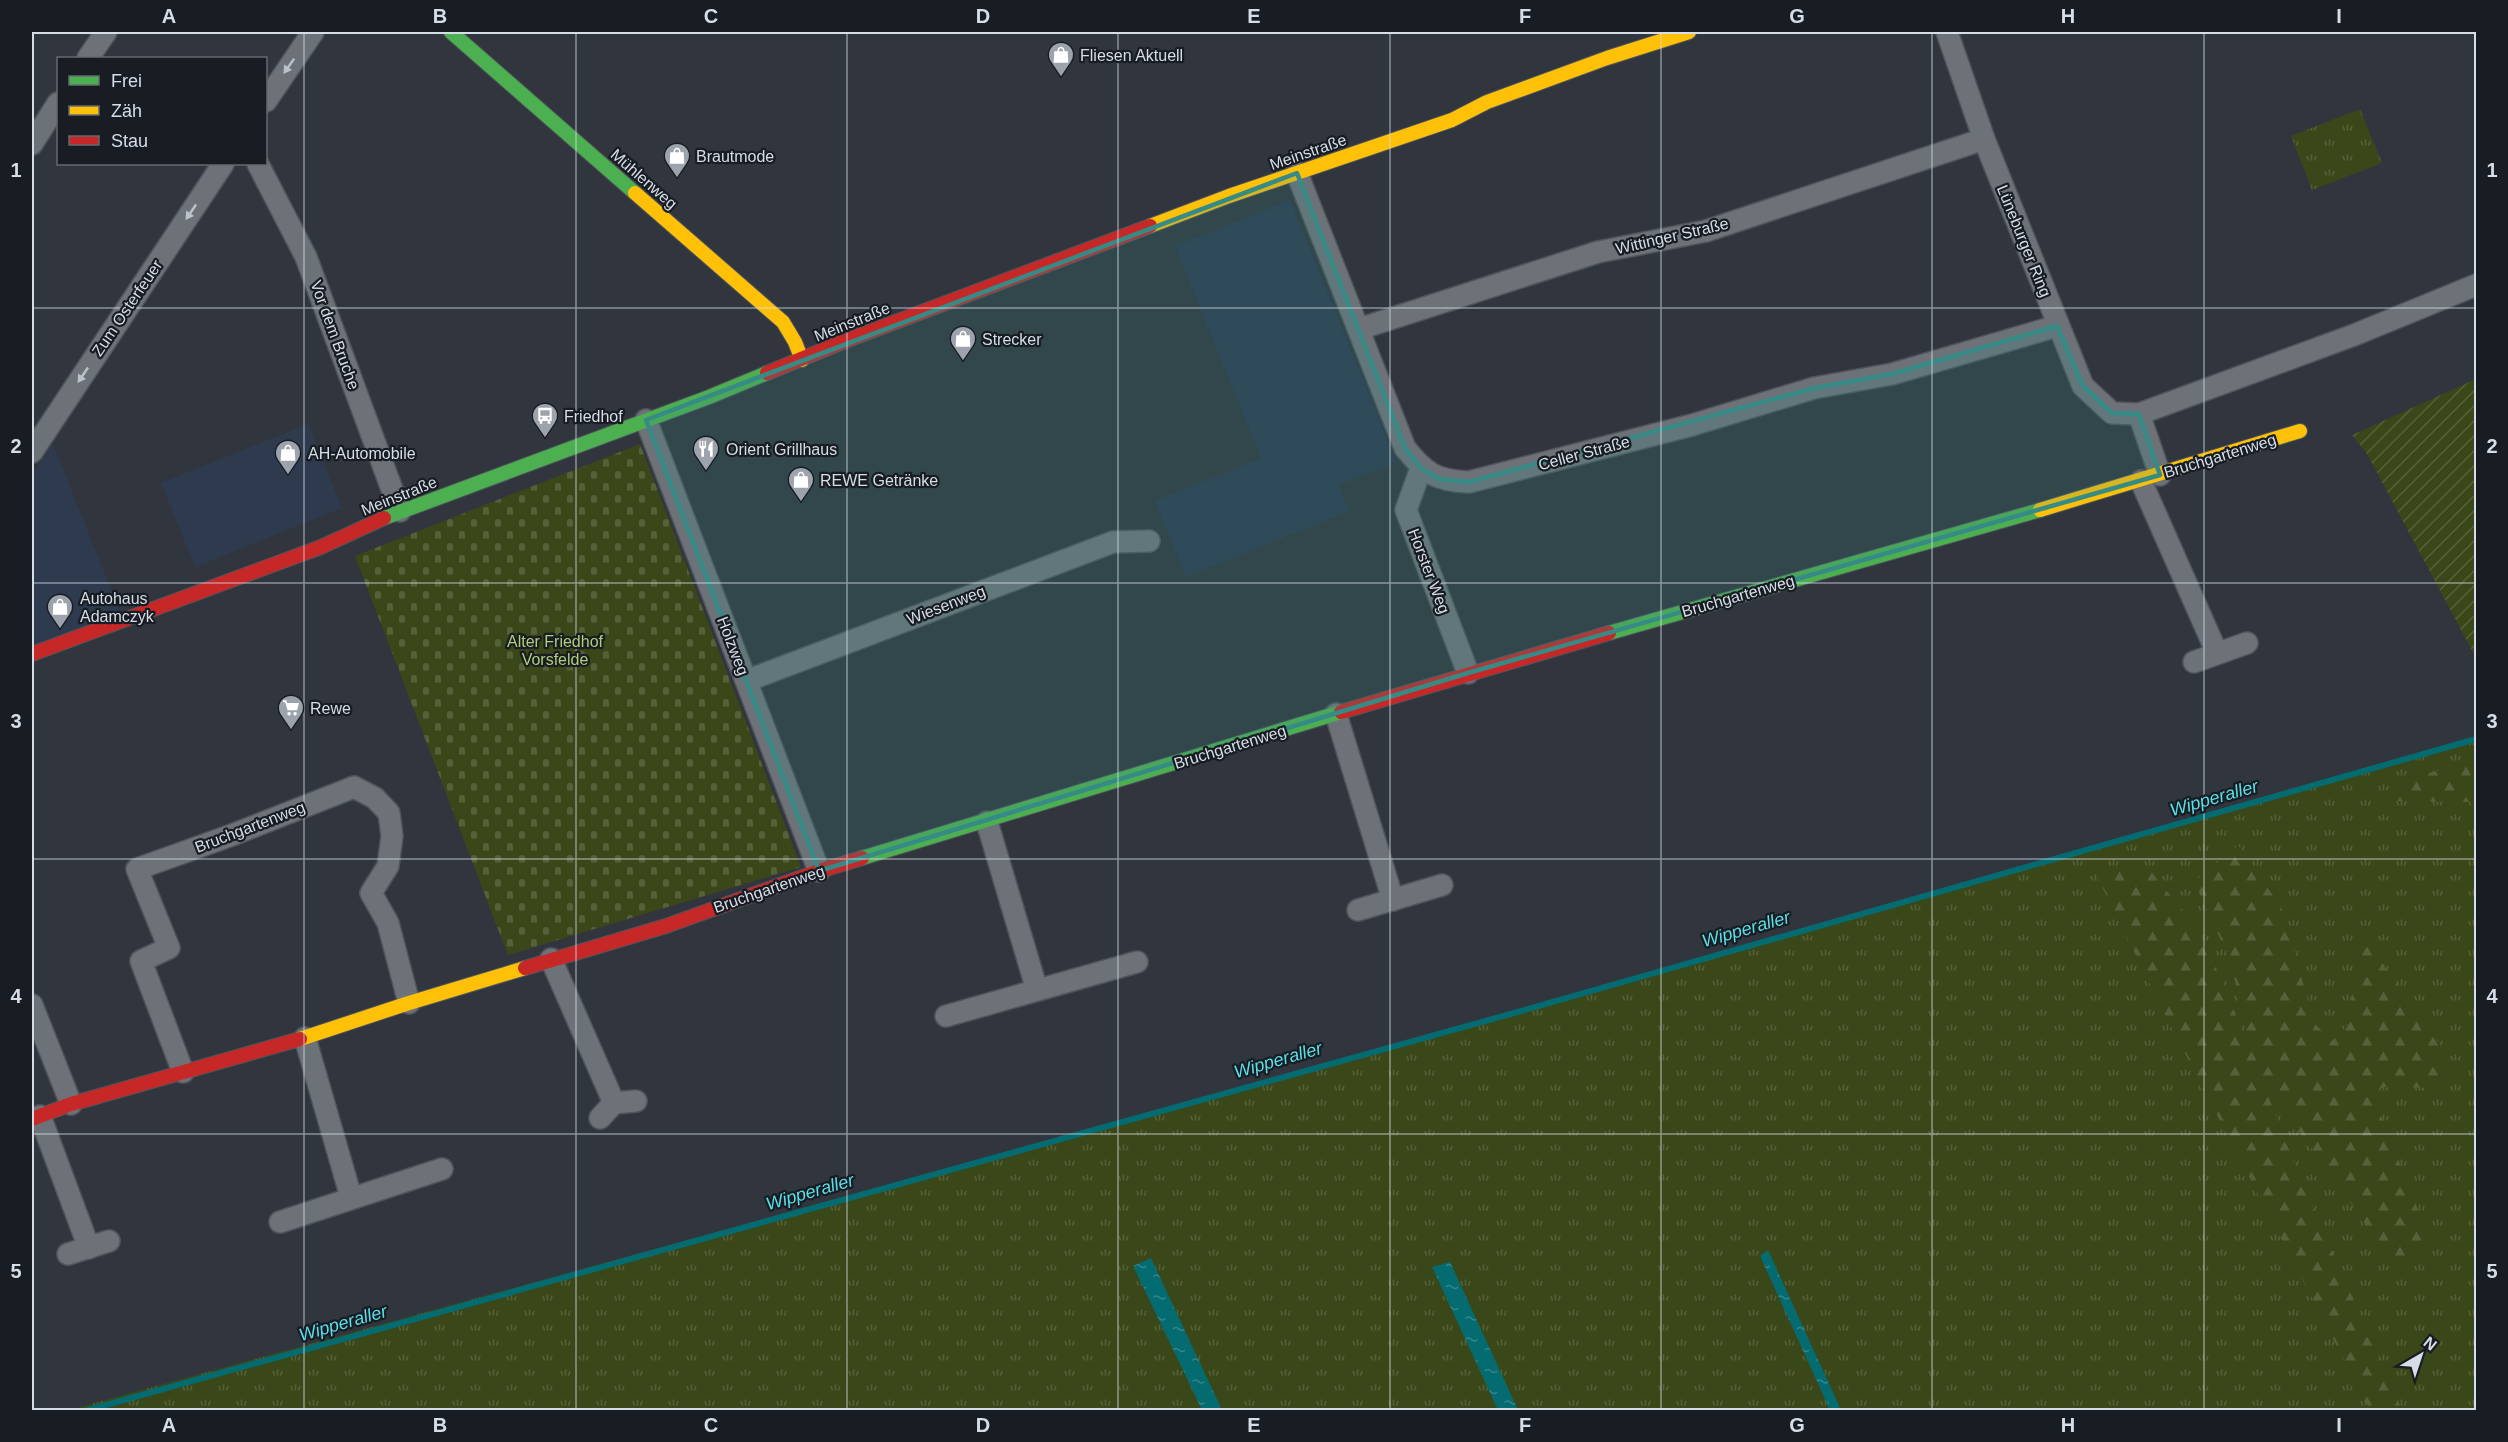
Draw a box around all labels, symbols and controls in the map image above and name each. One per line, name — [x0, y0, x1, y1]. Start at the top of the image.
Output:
text: A — [162, 5, 176, 27]
text: B — [433, 5, 447, 27]
text: C — [704, 5, 718, 27]
text: D — [976, 5, 990, 27]
text: E — [1247, 5, 1261, 27]
text: F — [1519, 5, 1531, 27]
text: G — [1789, 5, 1805, 27]
text: H — [2061, 5, 2075, 27]
text: I — [2336, 5, 2342, 27]
shop icon: Fliesen Aktuell — [1046, 40, 1076, 78]
place label: Fliesen Aktuell — [1080, 47, 1183, 64]
legend — [57, 57, 267, 165]
one-way arrow — [284, 58, 295, 75]
text: Frei — [111, 71, 142, 91]
text: Zäh — [111, 101, 142, 121]
text: Stau — [111, 131, 148, 151]
street label: Meinstraße — [1267, 131, 1349, 173]
shop icon: Brautmode — [662, 141, 692, 179]
street label: Mühlenweg — [608, 146, 680, 212]
place label: Brautmode — [696, 148, 774, 165]
text: 1 — [10, 159, 22, 181]
text: 1 — [2486, 159, 2498, 181]
street label: Lüneburger Ring — [1994, 183, 2054, 299]
one-way arrow — [186, 204, 197, 220]
street label: Wittinger Straße — [1614, 215, 1730, 257]
street label: Zum Osterfeuer — [89, 256, 166, 359]
street label: Vor dem Bruche — [307, 278, 363, 392]
street label: Meinstraße — [812, 299, 892, 345]
shop icon: Strecker — [948, 324, 978, 362]
place label: Strecker — [982, 331, 1042, 348]
one-way arrow — [77, 366, 89, 382]
bus stop icon: Friedhof — [530, 401, 560, 439]
place label: Friedhof — [564, 408, 623, 425]
street label: Bruchgartenweg — [2162, 431, 2278, 481]
street label: Celler Straße — [1536, 433, 1632, 473]
restaurant icon: Orient Grillhaus — [691, 434, 721, 472]
text: 2 — [10, 435, 22, 457]
text: 2 — [2486, 435, 2498, 457]
shop icon: AH-Automobile — [273, 438, 303, 476]
place label: Orient Grillhaus — [726, 441, 837, 458]
place label: AH-Automobile — [308, 445, 416, 462]
shop icon: REWE Getränke — [786, 465, 816, 503]
place label: REWE Getränke — [820, 472, 938, 489]
street label: Meinstraße — [359, 473, 439, 519]
street label: Horster Weg — [1405, 526, 1453, 616]
street label: Bruchgartenweg — [1680, 572, 1796, 620]
street label: Wiesenweg — [904, 582, 988, 628]
place label: Autohaus Adamczyk — [80, 590, 155, 625]
shop icon: Autohaus Adamczyk — [45, 592, 75, 630]
street label: Holzweg — [714, 614, 752, 678]
park label: Alter Friedhof Vorsfelde — [507, 633, 604, 668]
supermarket icon: Rewe — [276, 693, 306, 731]
place label: Rewe — [310, 700, 351, 717]
text: 3 — [10, 710, 22, 732]
text: 3 — [2486, 710, 2498, 732]
street label: Bruchgartenweg — [1172, 722, 1288, 772]
water label: Wipperaller — [2168, 776, 2261, 820]
street label: Bruchgartenweg — [193, 798, 307, 856]
street label: Bruchgartenweg — [711, 862, 827, 916]
water label: Wipperaller — [1700, 907, 1793, 951]
text: 4 — [10, 985, 22, 1007]
text: 4 — [2486, 985, 2498, 1007]
water label: Wipperaller — [1232, 1038, 1325, 1082]
water label: Wipperaller — [764, 1170, 857, 1214]
text: 5 — [10, 1260, 22, 1282]
text: 5 — [2486, 1260, 2498, 1282]
water label: Wipperaller — [297, 1301, 390, 1345]
north arrow — [2391, 1325, 2451, 1385]
text: N — [2420, 1333, 2440, 1354]
text: A — [162, 1414, 176, 1436]
text: B — [433, 1414, 447, 1436]
text: C — [704, 1414, 718, 1436]
text: D — [976, 1414, 990, 1436]
text: E — [1247, 1414, 1261, 1436]
text: F — [1519, 1414, 1531, 1436]
text: G — [1789, 1414, 1805, 1436]
text: H — [2061, 1414, 2075, 1436]
text: I — [2336, 1414, 2342, 1436]

